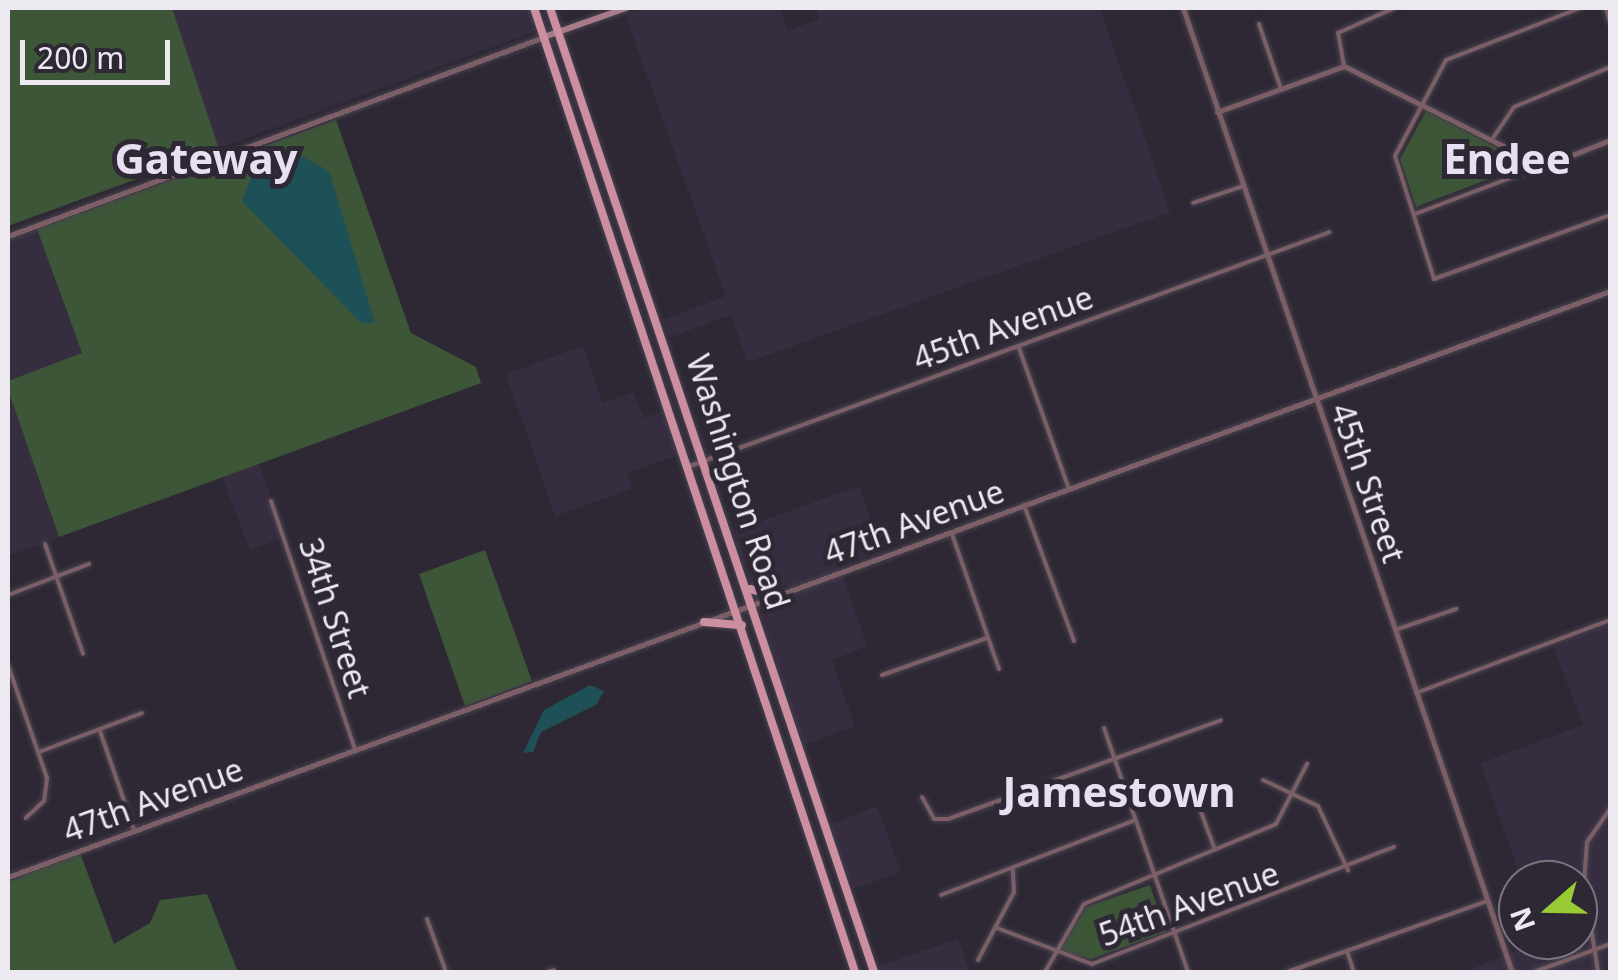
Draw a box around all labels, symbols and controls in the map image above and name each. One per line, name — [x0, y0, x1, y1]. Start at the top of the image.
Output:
scale bar — [25, 20, 175, 82]
text: 200 m — [37, 37, 124, 78]
district label: Gateway — [114, 133, 298, 183]
district label: Endee — [1443, 133, 1571, 183]
street label: 45th Avenue — [908, 278, 1098, 378]
street label: Washington Road — [679, 350, 797, 614]
street label: 45th Street — [1323, 398, 1413, 568]
street label: 47th Avenue — [819, 472, 1009, 572]
street label: 34th Street — [291, 533, 379, 703]
street label: 47th Avenue — [58, 750, 248, 850]
district label: Jamestown — [1002, 766, 1236, 816]
street label: 54th Avenue — [1094, 854, 1284, 954]
north arrow — [1498, 860, 1598, 960]
text: N — [1500, 902, 1543, 937]

